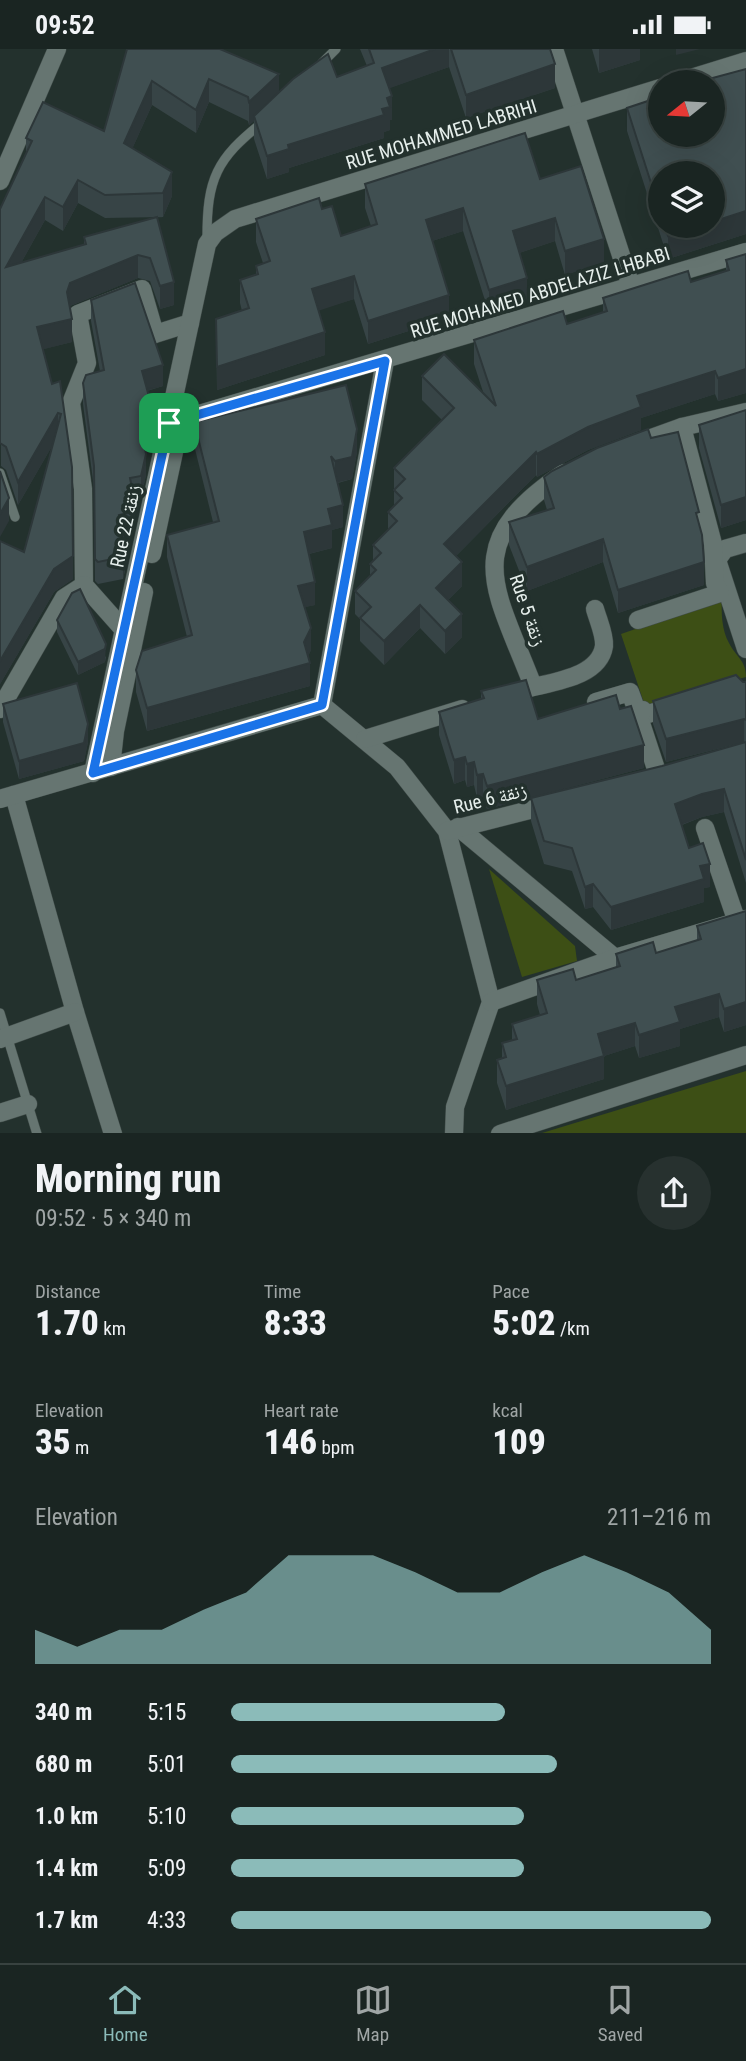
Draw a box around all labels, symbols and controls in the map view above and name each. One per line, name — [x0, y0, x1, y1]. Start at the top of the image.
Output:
text: 09:52 — [35, 10, 95, 40]
north arrow — [648, 70, 724, 147]
map controls — [648, 70, 725, 238]
street label: RUE MOHAMMED LABRIHI — [343, 94, 539, 174]
button: layers — [648, 161, 725, 238]
street label: RUE MOHAMED ABDELAZIZ LHBABI — [408, 242, 673, 343]
pin — [139, 393, 199, 453]
icon: arrive — [150, 404, 188, 442]
street label: Rue 22 زنقة — [105, 483, 145, 570]
street label: Rue 5 زنقة — [504, 571, 551, 649]
street label: Rue 6 زنقة — [451, 778, 529, 819]
button: share — [637, 1156, 711, 1230]
text: Morning run — [35, 1157, 221, 1201]
text: 09:52 · 5 × 340 m — [35, 1205, 191, 1232]
text: Distance — [35, 1280, 100, 1303]
text: Time — [264, 1280, 301, 1303]
text: Pace — [492, 1280, 530, 1303]
text: 1.70 — [35, 1303, 99, 1344]
text: 8:33 — [264, 1303, 327, 1344]
text: 5:02 — [492, 1303, 556, 1344]
text: km — [99, 1317, 126, 1340]
text: /km — [556, 1317, 590, 1340]
text: Elevation — [35, 1399, 103, 1422]
text: Heart rate — [264, 1399, 339, 1422]
text: kcal — [492, 1399, 523, 1422]
text: 35 — [35, 1422, 71, 1463]
text: 146 — [264, 1422, 317, 1463]
text: 109 — [492, 1422, 546, 1463]
text: m — [71, 1436, 89, 1459]
text: bpm — [317, 1436, 354, 1459]
text: Elevation — [35, 1504, 118, 1531]
text: 211–216 m — [607, 1504, 711, 1531]
text: 340 m — [35, 1699, 92, 1726]
text: 5:15 — [147, 1699, 186, 1726]
text: 680 m — [35, 1751, 92, 1778]
text: 5:01 — [147, 1751, 186, 1778]
text: 1.0 km — [35, 1803, 98, 1830]
text: 5:10 — [147, 1803, 186, 1830]
text: 1.4 km — [35, 1855, 98, 1882]
text: 5:09 — [147, 1855, 186, 1882]
text: 1.7 km — [35, 1907, 98, 1934]
text: 4:33 — [147, 1907, 186, 1934]
tab: Home — [103, 1981, 148, 2046]
tab: Map — [354, 1981, 392, 2046]
tab: Saved — [598, 1981, 643, 2046]

